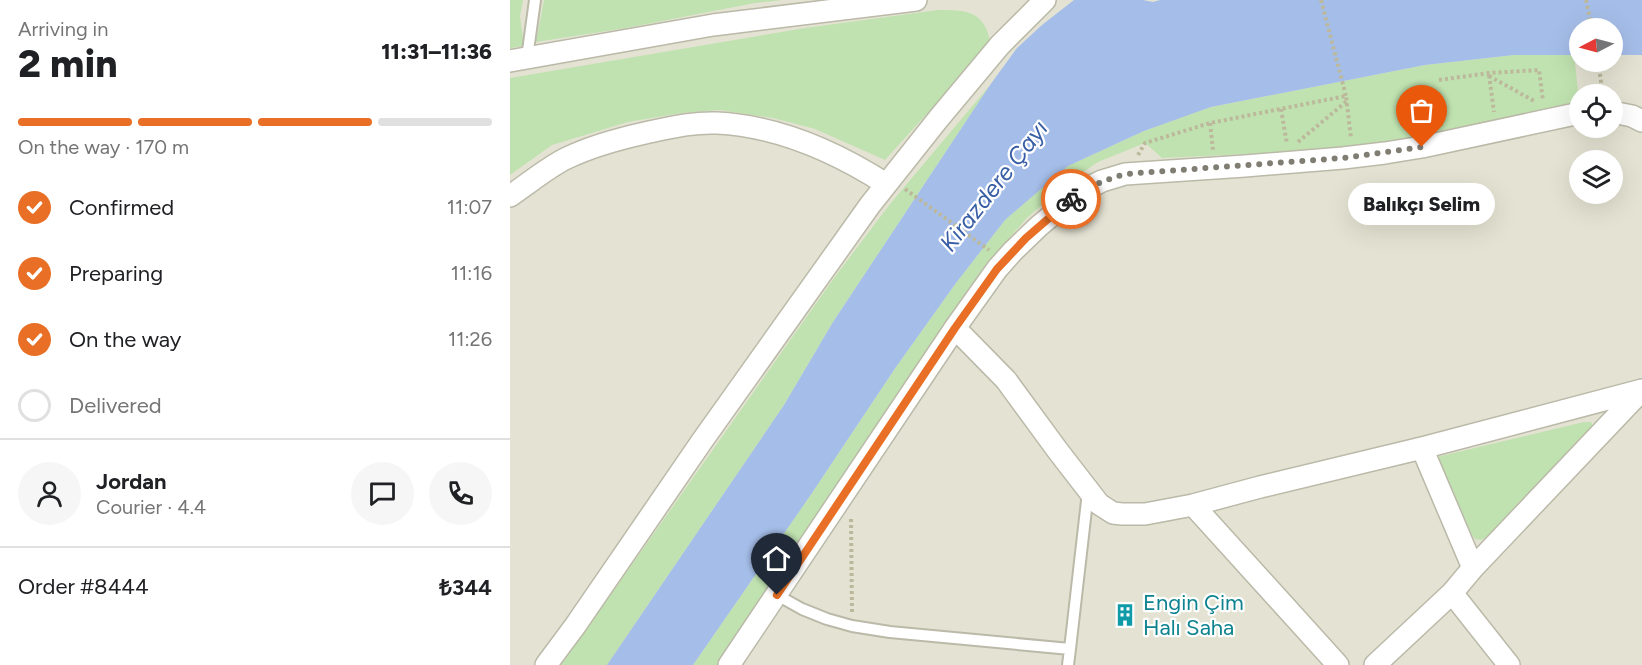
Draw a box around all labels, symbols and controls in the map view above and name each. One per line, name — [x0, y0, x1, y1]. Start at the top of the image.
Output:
text: Arriving in — [18, 17, 108, 41]
north arrow — [1569, 18, 1623, 72]
map controls — [1569, 18, 1623, 204]
text: 11:31–11:36 — [381, 38, 492, 65]
text: 2 min — [18, 40, 118, 87]
button: locate — [1569, 84, 1623, 138]
pin — [1396, 85, 1447, 147]
icon: bag — [1405, 94, 1438, 127]
water label: Kirazdere Çayı — [933, 114, 1054, 257]
text: On the way · 170 m — [18, 135, 189, 159]
button: layers — [1569, 150, 1623, 204]
courier — [1041, 169, 1101, 229]
icon: bike — [1055, 183, 1088, 216]
callout: Balıkçı Selim — [1348, 183, 1496, 225]
icon: check — [18, 191, 51, 224]
text: Balıkçı Selim — [1363, 192, 1480, 216]
text: Confirmed — [69, 194, 174, 221]
text: 11:07 — [447, 195, 492, 219]
icon: check — [18, 257, 51, 290]
text: Preparing — [69, 260, 163, 287]
text: 11:16 — [451, 261, 492, 285]
icon: check — [18, 323, 51, 356]
text: On the way — [69, 326, 181, 353]
text: 11:26 — [448, 327, 492, 351]
text: Delivered — [69, 392, 162, 419]
button: person — [18, 462, 81, 525]
button: chat — [351, 462, 414, 525]
button: phone — [429, 462, 492, 525]
text: Jordan — [96, 468, 167, 495]
text: Courier · 4.4 — [96, 495, 206, 519]
pin — [751, 533, 802, 595]
icon: home — [760, 542, 793, 575]
text: Order #8444 — [18, 573, 149, 600]
text: ₺344 — [439, 574, 492, 601]
place label: Engin Çim Halı Saha — [1143, 589, 1244, 641]
building icon: Engin Çim Halı Saha — [1112, 602, 1138, 628]

